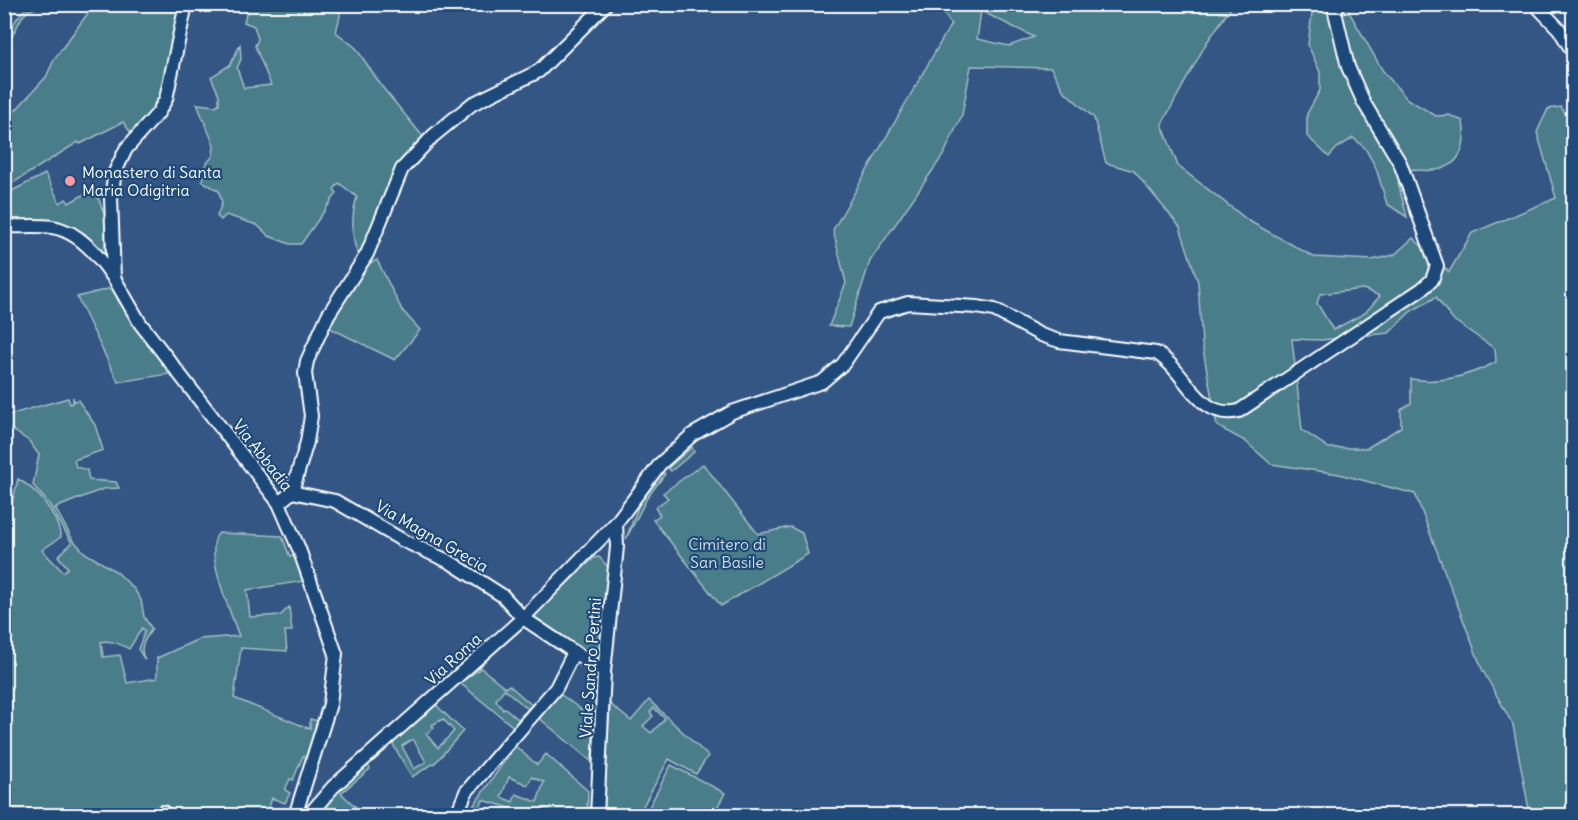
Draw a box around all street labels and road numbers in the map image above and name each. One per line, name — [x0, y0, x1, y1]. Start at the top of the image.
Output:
street label: Via Abbadia — [229, 415, 297, 495]
street label: Via Magna Grecia — [372, 496, 492, 576]
street label: Viale Sandro Pertini — [575, 597, 605, 739]
street label: Via Roma — [421, 629, 485, 689]

